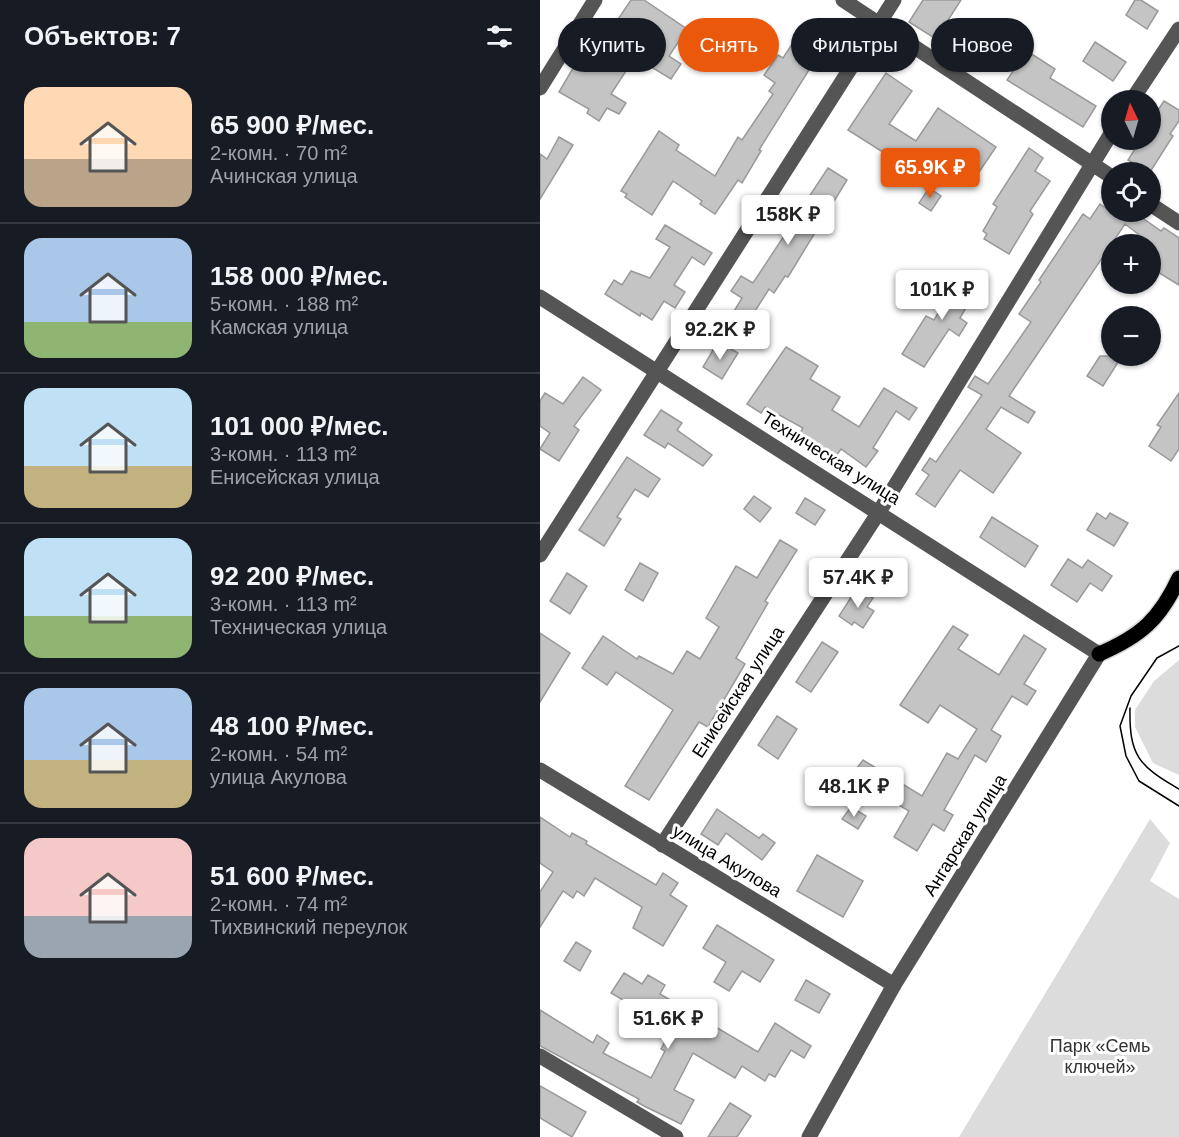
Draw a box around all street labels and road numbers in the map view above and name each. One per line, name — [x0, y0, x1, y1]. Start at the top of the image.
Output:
street label: Техническая улица — [758, 407, 905, 509]
street label: Енисейская улица — [688, 622, 788, 761]
street label: Ангарская улица — [920, 770, 1011, 900]
street label: улица Акулова — [669, 821, 786, 902]

